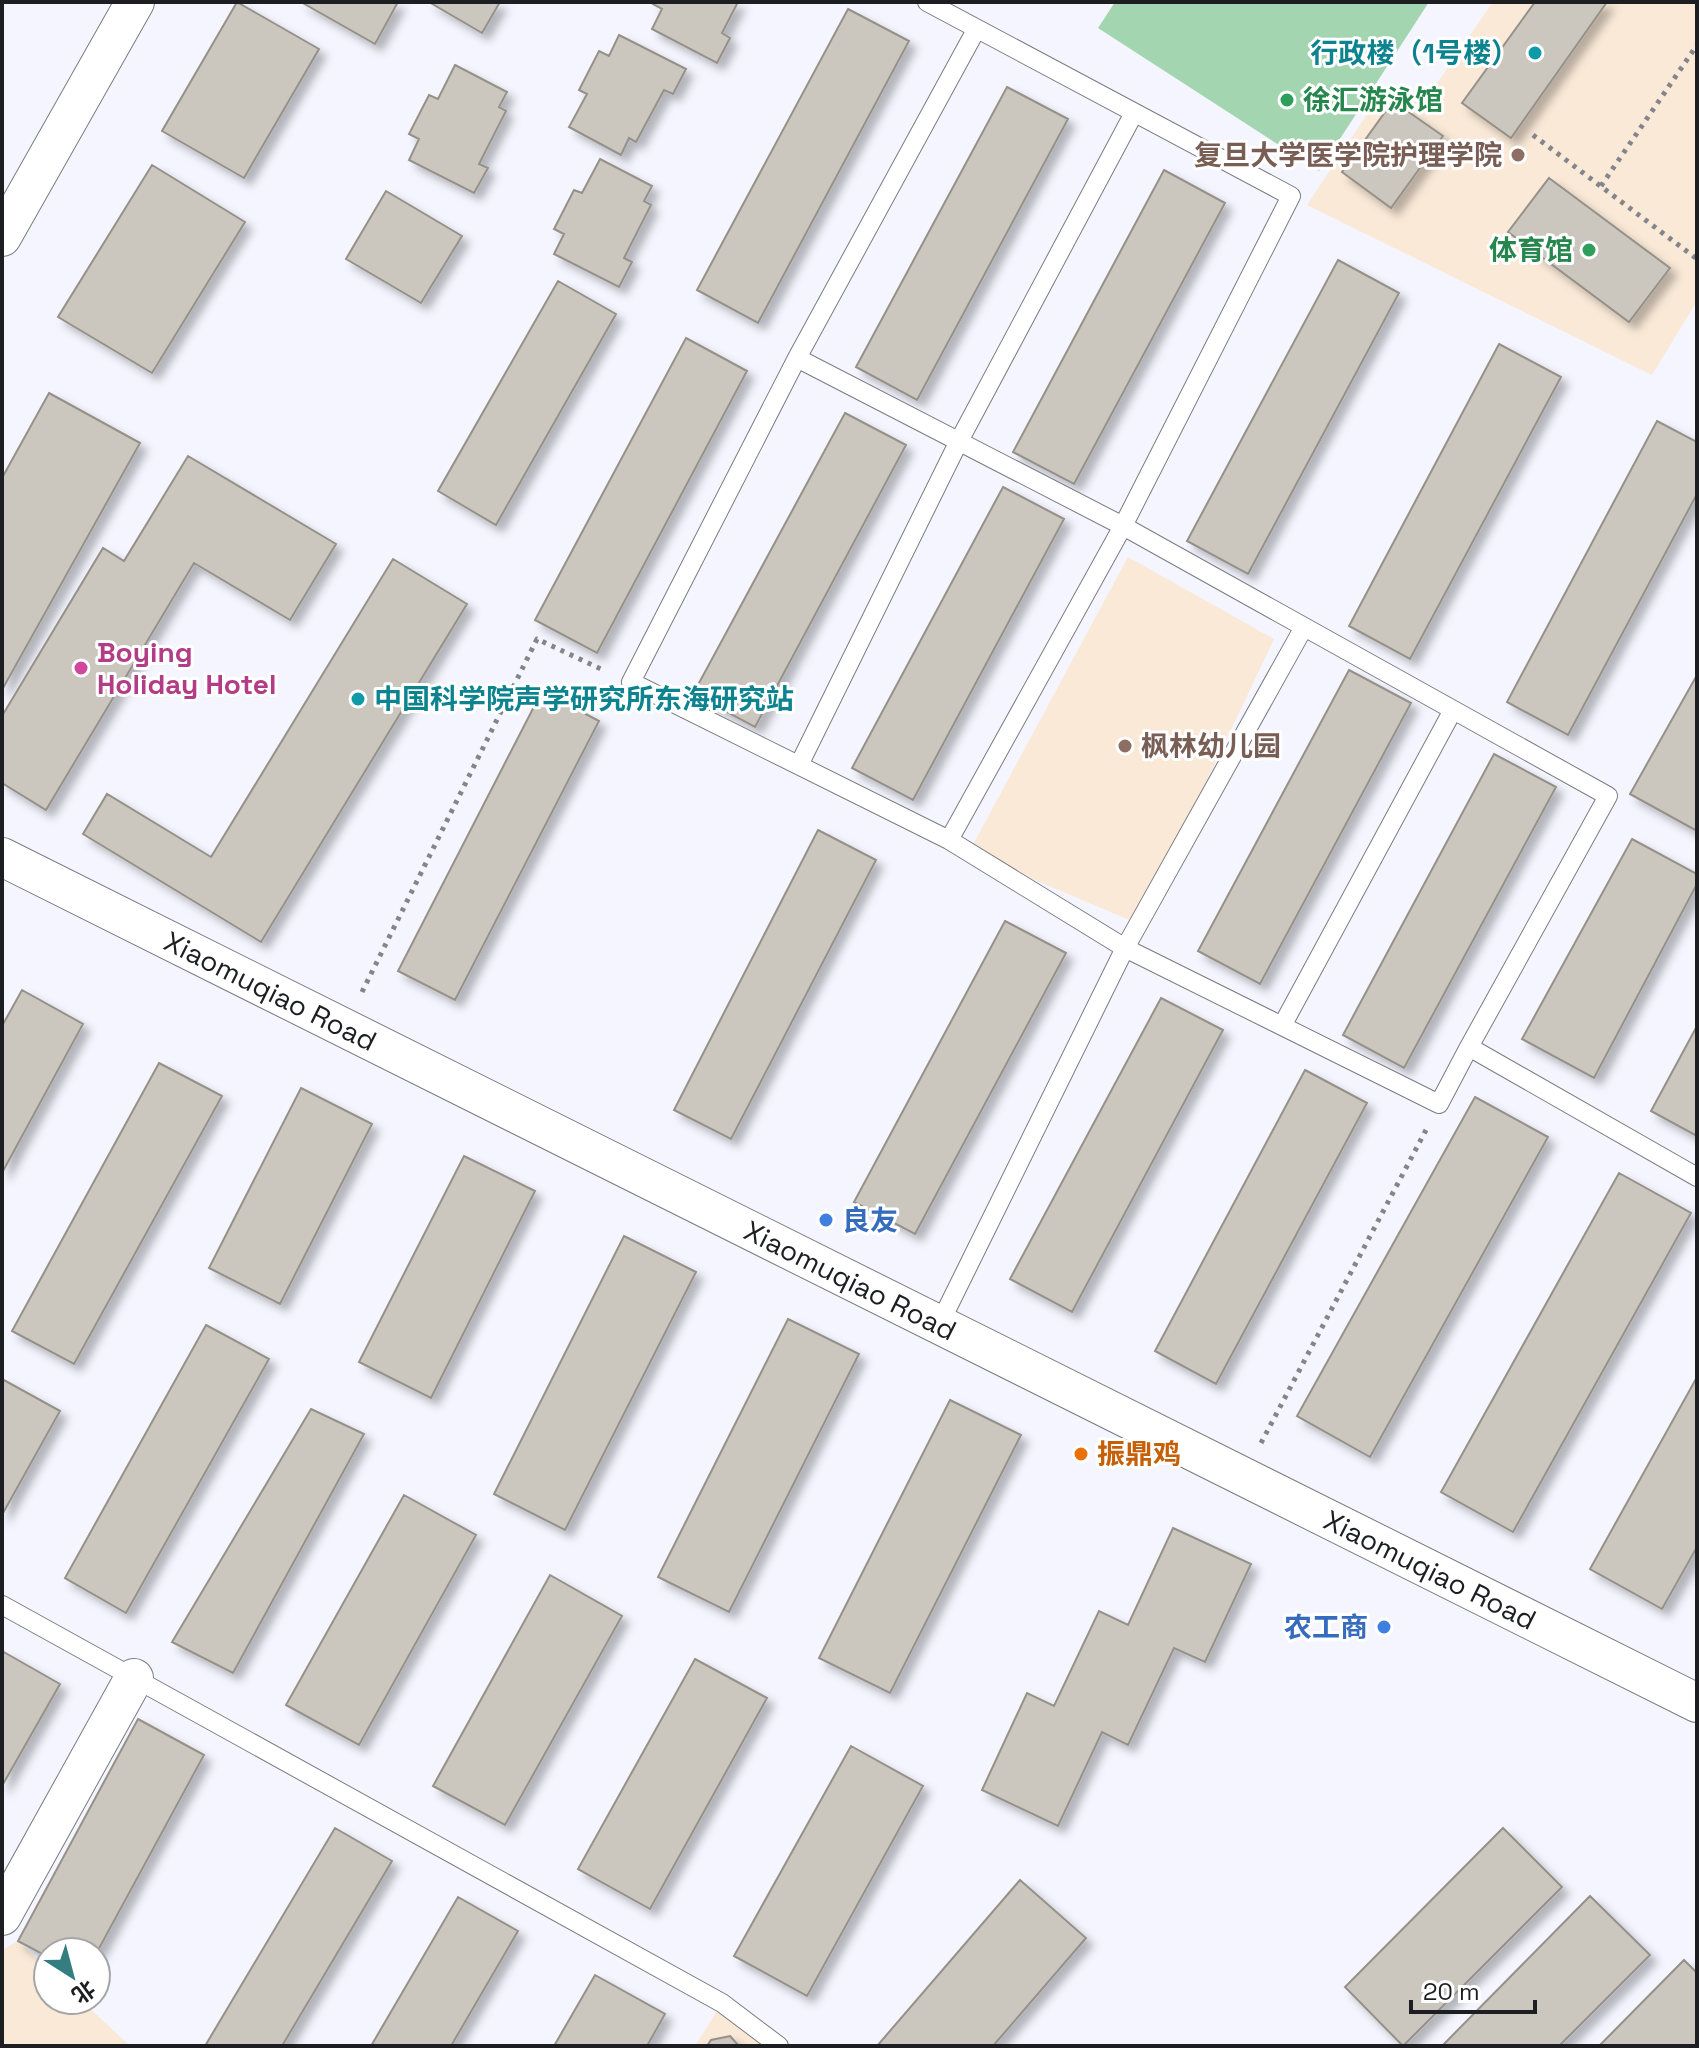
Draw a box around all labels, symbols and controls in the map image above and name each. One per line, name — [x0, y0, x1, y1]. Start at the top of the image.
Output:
place label: 行政楼（1号楼） — [1310, 35, 1519, 71]
marker: 行政楼（1号楼） — [1526, 44, 1544, 62]
place label: 徐汇游泳馆 — [1303, 82, 1443, 118]
marker: 徐汇游泳馆 — [1278, 91, 1296, 109]
place label: 复旦大学医学院护理学院 — [1194, 137, 1502, 173]
marker: 复旦大学医学院护理学院 — [1509, 146, 1527, 164]
place label: 体育馆 — [1489, 232, 1573, 268]
marker: 体育馆 — [1580, 241, 1598, 259]
place label: Boying Holiday Hotel — [97, 634, 276, 702]
marker: Boying Holiday Hotel — [72, 659, 90, 677]
place label: 中国科学院声学研究所东海研究站 — [374, 681, 794, 717]
marker: 中国科学院声学研究所东海研究站 — [349, 690, 367, 708]
place label: 枫林幼儿园 — [1141, 728, 1281, 764]
marker: 枫林幼儿园 — [1116, 737, 1134, 755]
street label: Xiaomuqiao Road — [158, 923, 383, 1059]
place label: 良友 — [842, 1202, 898, 1238]
marker: 良友 — [817, 1211, 835, 1229]
street label: Xiaomuqiao Road — [738, 1212, 962, 1348]
place label: 振鼎鸡 — [1097, 1436, 1181, 1472]
marker: 振鼎鸡 — [1072, 1445, 1090, 1463]
street label: Xiaomuqiao Road — [1318, 1502, 1542, 1638]
place label: 农工商 — [1284, 1609, 1368, 1645]
marker: 农工商 — [1375, 1618, 1393, 1636]
north arrow — [32, 1936, 112, 2016]
scale bar — [1411, 1964, 1535, 2014]
text: 北 — [67, 1974, 101, 2010]
text: 20 m — [1423, 1976, 1480, 2007]

